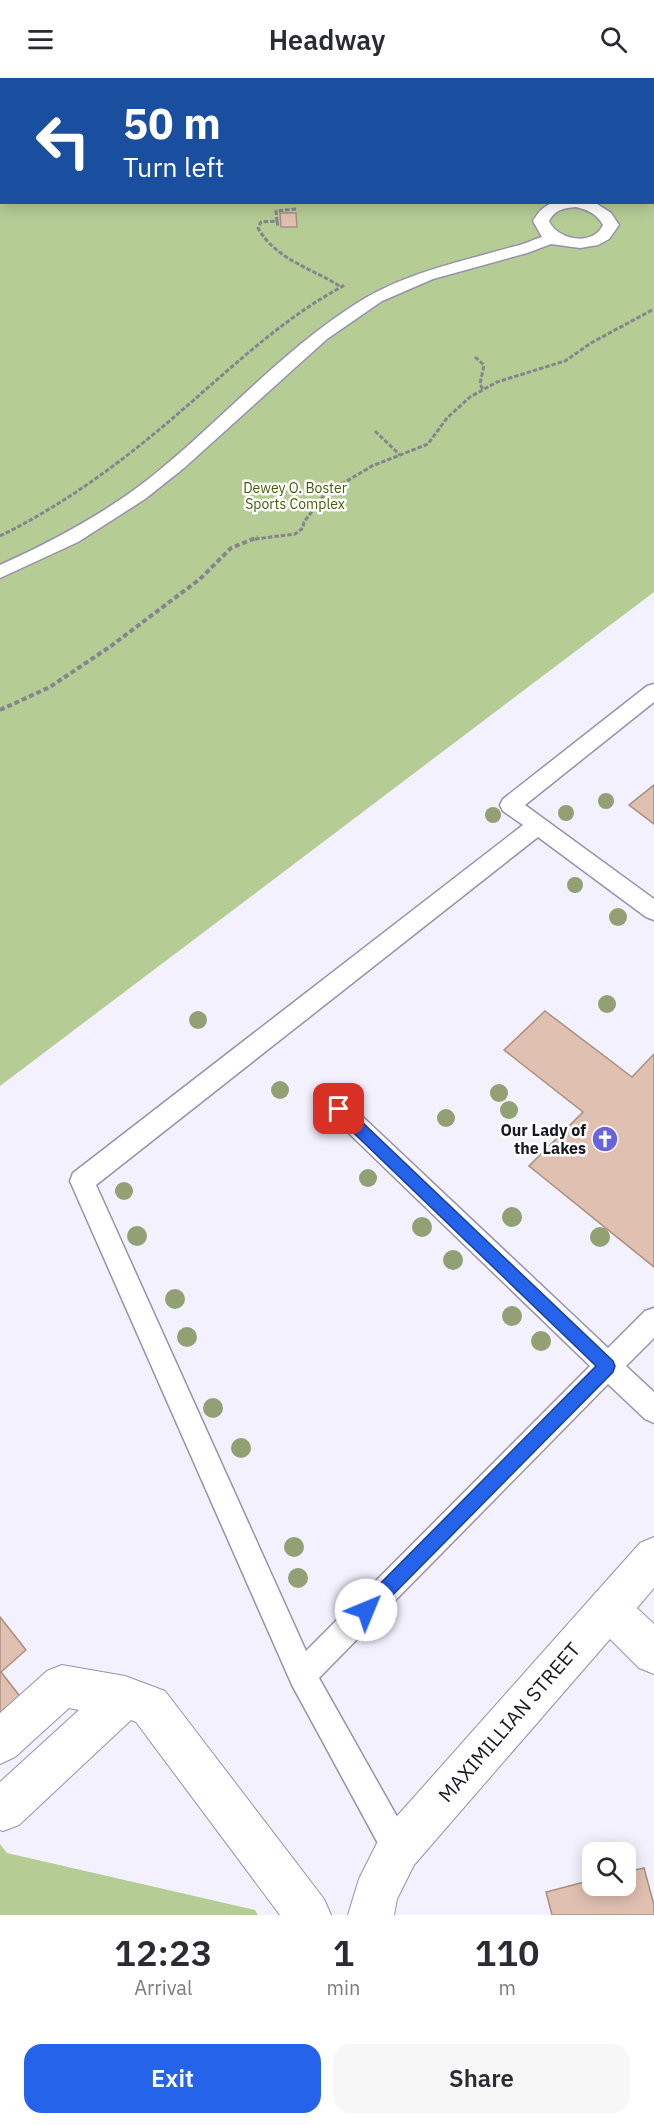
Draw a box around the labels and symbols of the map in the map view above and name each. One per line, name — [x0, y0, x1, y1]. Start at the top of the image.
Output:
park label: Dewey O. Boster Sports Complex — [243, 479, 347, 513]
pin — [313, 1083, 364, 1134]
place label: Our Lady of the Lakes — [500, 1120, 586, 1158]
church icon: Our Lady of the Lakes — [590, 1124, 620, 1154]
position arrow — [334, 1578, 398, 1642]
street label: MAXIMILLIAN STREET — [432, 1636, 586, 1808]

